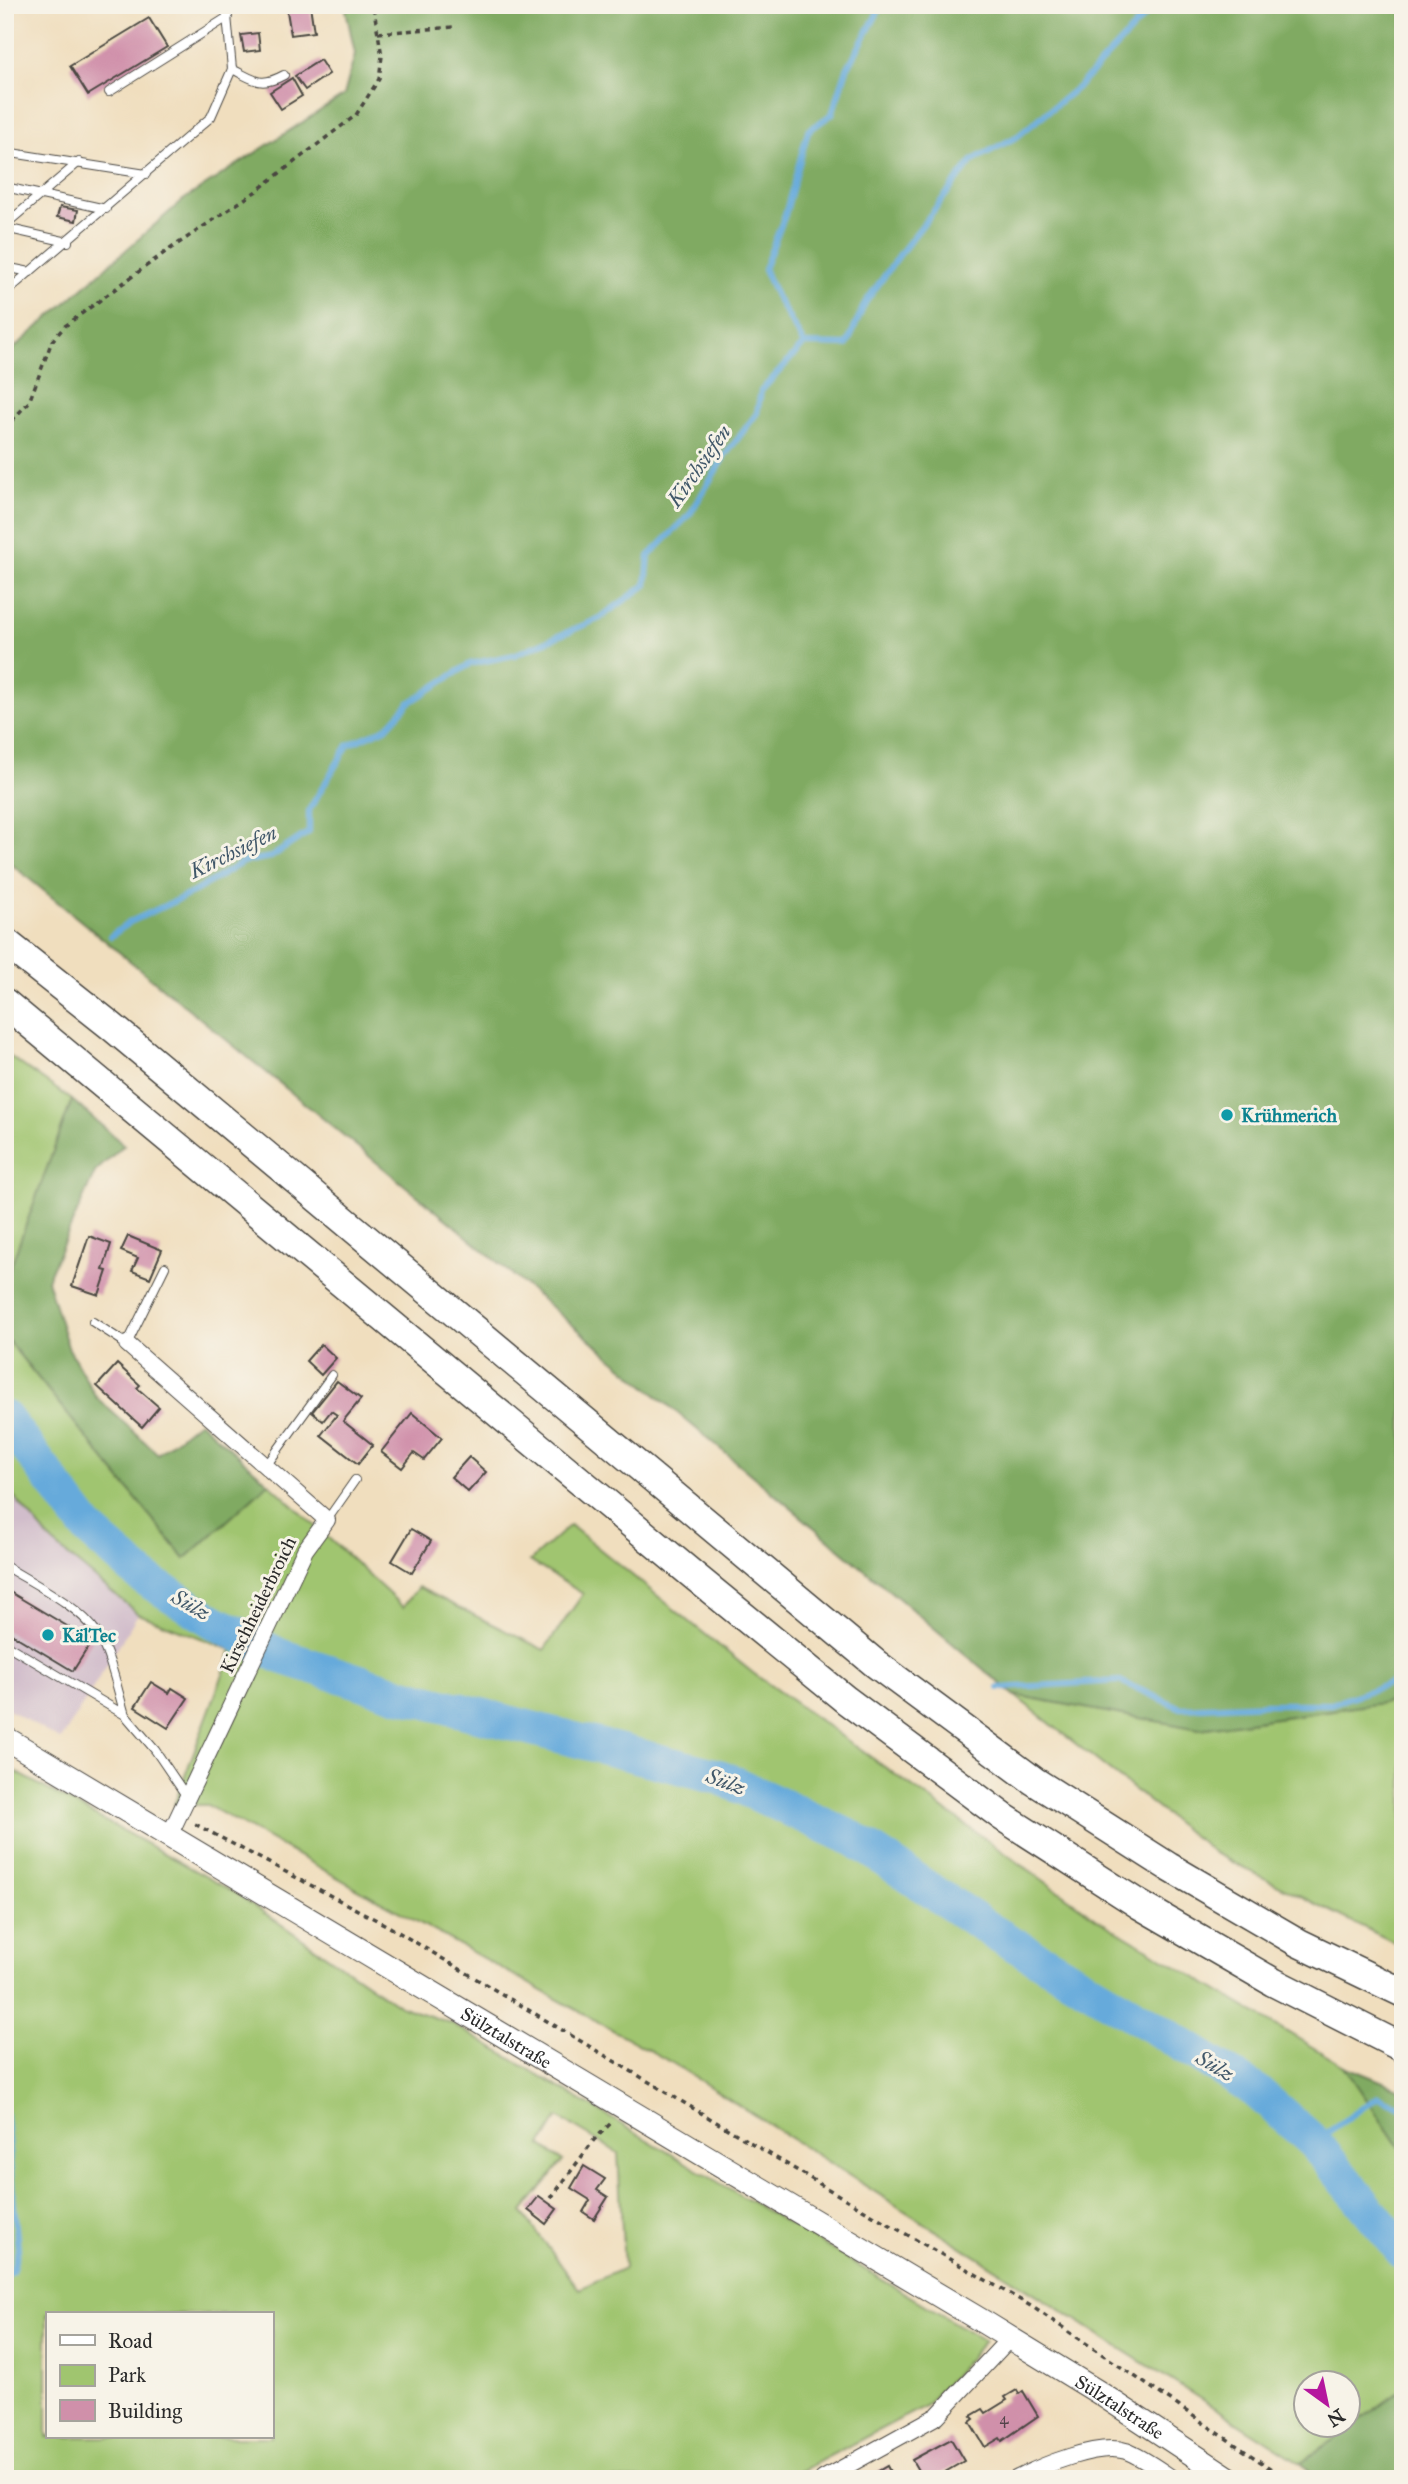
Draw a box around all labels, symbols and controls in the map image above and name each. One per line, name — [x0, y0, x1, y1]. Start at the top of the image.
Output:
water label: Kirchsiefen — [661, 420, 737, 513]
water label: Kirchsiefen — [184, 820, 281, 885]
place label: Krühmerich — [1241, 1104, 1337, 1127]
marker: Krühmerich — [1219, 1107, 1235, 1123]
street label: Kirschheiderbroich — [215, 1533, 301, 1677]
water label: Sülz — [166, 1583, 215, 1626]
place label: KälTec — [62, 1624, 116, 1647]
marker: KälTec — [40, 1627, 56, 1643]
water label: Sülz — [702, 1762, 749, 1801]
street label: Sülztalstraße — [457, 2001, 556, 2073]
water label: Sülz — [1190, 2044, 1239, 2087]
legend — [46, 2312, 273, 2438]
text: Road — [108, 2328, 153, 2354]
text: Park — [108, 2362, 146, 2388]
north arrow — [1292, 2368, 1362, 2438]
street label: Sülztalstraße — [1071, 2369, 1169, 2444]
text: Building — [108, 2398, 182, 2424]
text: N — [1323, 2404, 1349, 2432]
house number: 4 — [1000, 2409, 1010, 2428]

